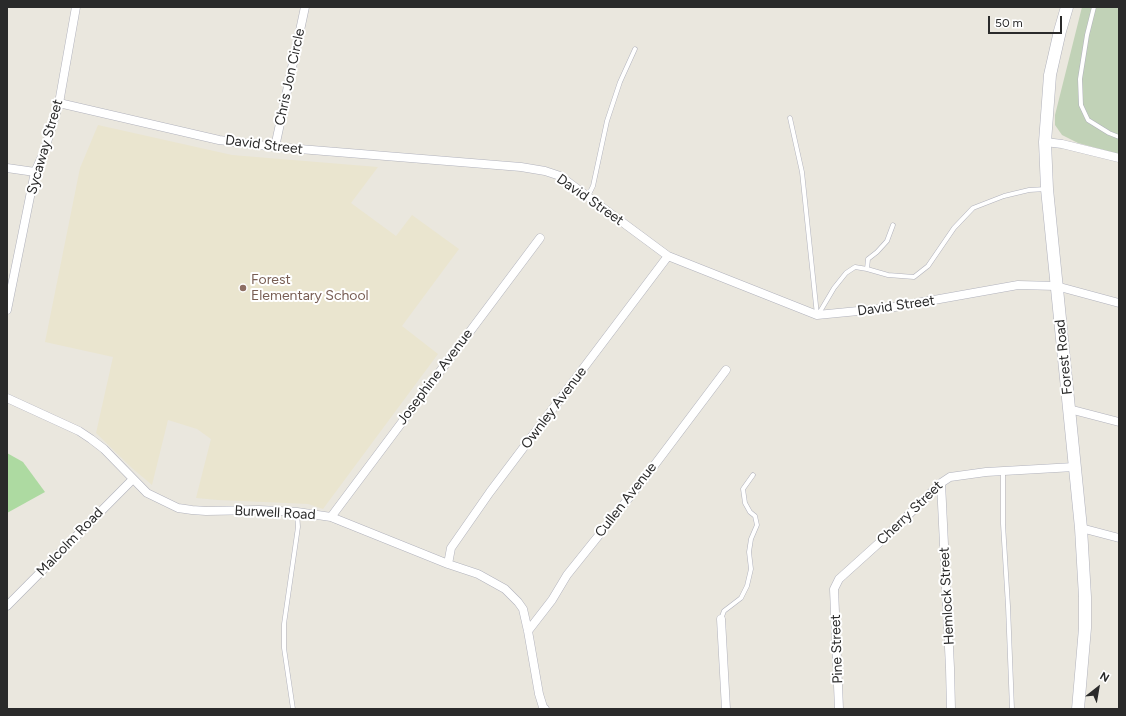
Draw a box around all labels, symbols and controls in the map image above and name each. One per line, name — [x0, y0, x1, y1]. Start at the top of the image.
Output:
scale bar — [990, 8, 1064, 34]
text: 50 m — [995, 16, 1023, 30]
street label: Chris Jon Circle — [272, 27, 308, 127]
street label: Sycaway Street — [23, 97, 67, 197]
street label: David Street — [224, 132, 304, 158]
street label: David Street — [553, 171, 627, 229]
place label: Forest Elementary School — [251, 272, 369, 304]
marker: Forest Elementary School — [238, 283, 248, 293]
street label: David Street — [856, 292, 936, 320]
street label: Forest Road — [1052, 319, 1076, 395]
street label: Josephine Avenue — [394, 326, 476, 428]
street label: Ownley Avenue — [518, 364, 590, 452]
street label: Cullen Avenue — [592, 459, 660, 541]
street label: Cherry Street — [874, 477, 946, 549]
street label: Burwell Road — [234, 502, 316, 524]
street label: Malcolm Road — [33, 504, 107, 580]
street label: Hemlock Street — [936, 546, 958, 646]
street label: Pine Street — [827, 614, 847, 684]
north arrow — [1078, 668, 1118, 708]
text: N — [1097, 670, 1111, 685]

